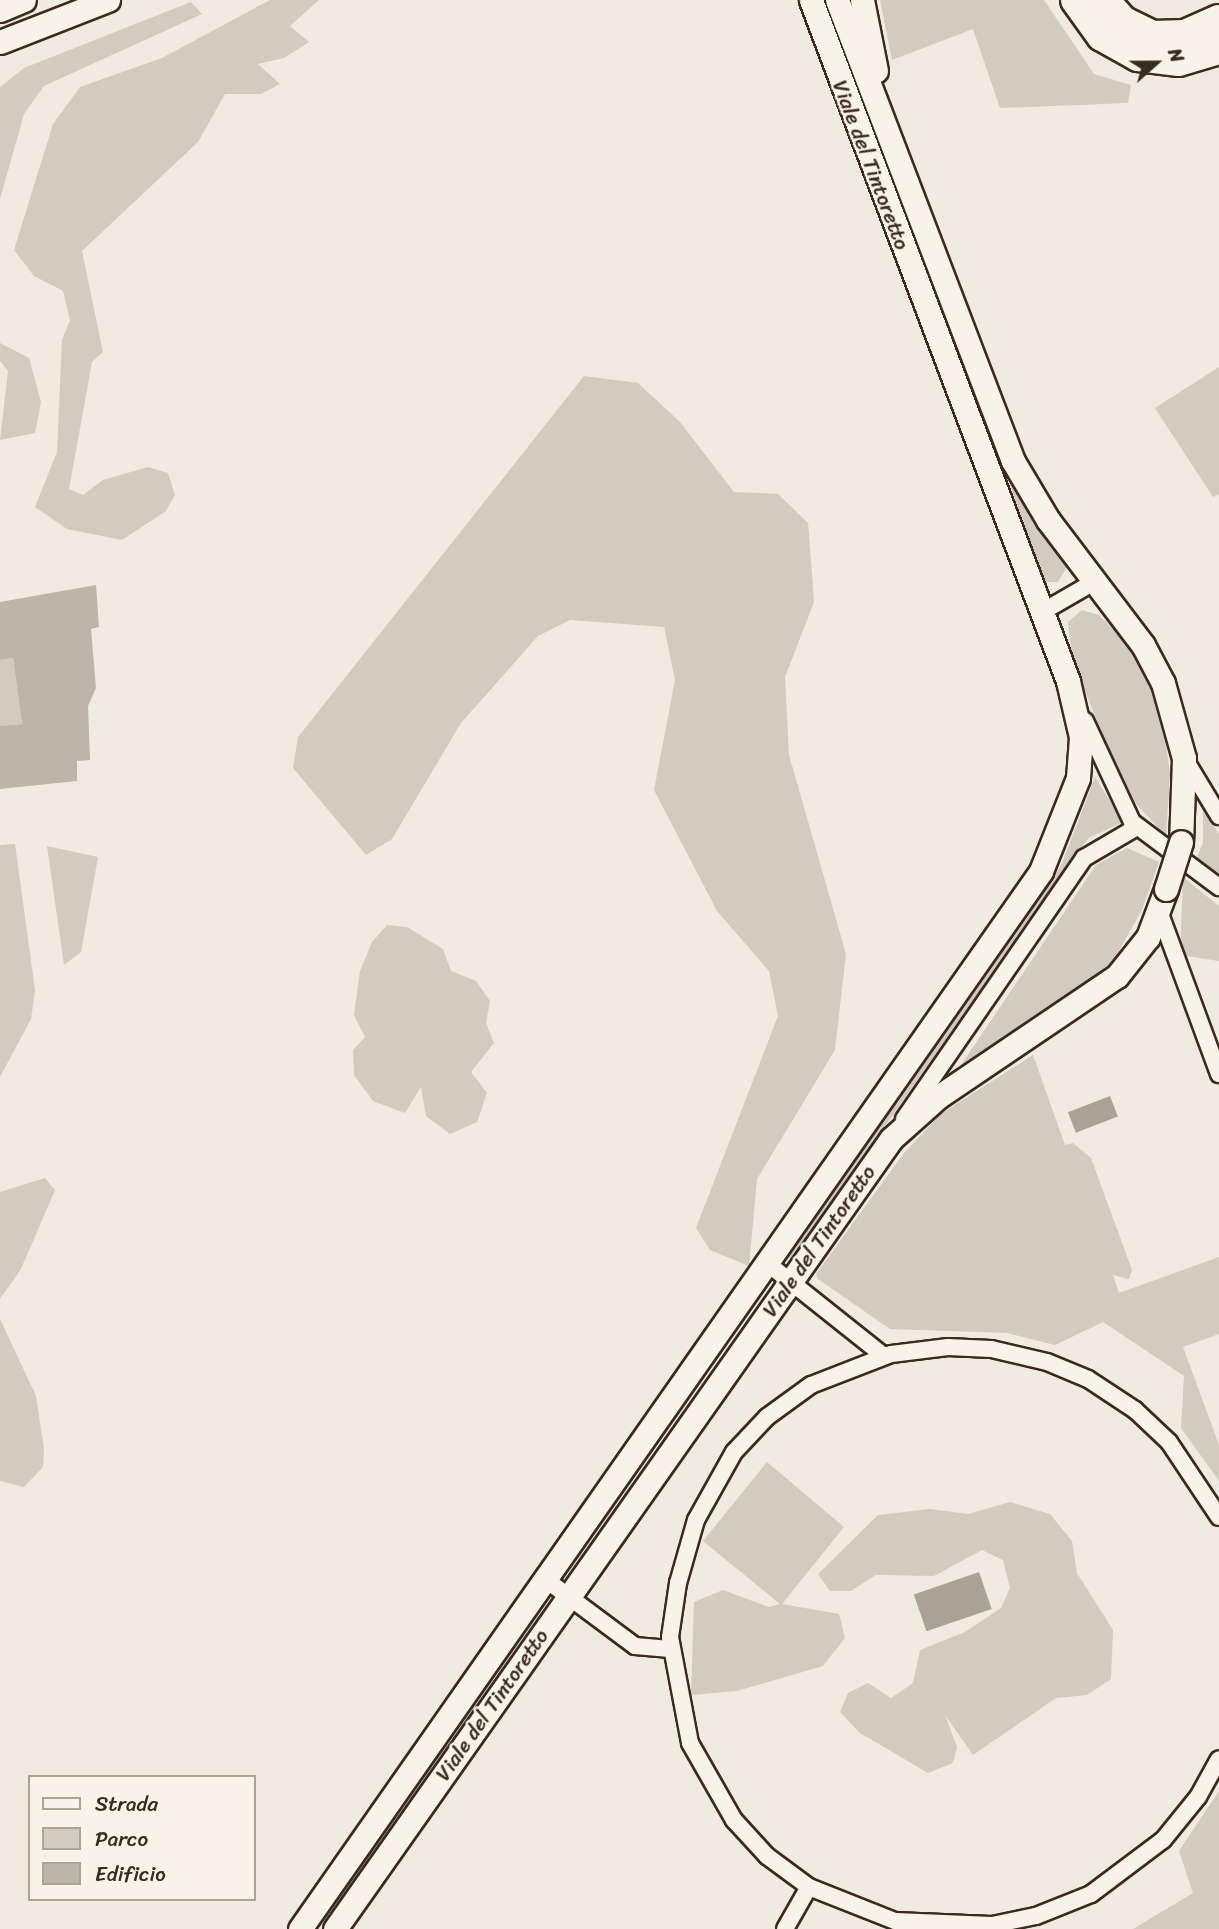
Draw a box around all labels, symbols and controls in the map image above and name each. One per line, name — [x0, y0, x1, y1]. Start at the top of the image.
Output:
north arrow — [1121, 28, 1191, 98]
text: N — [1158, 43, 1194, 67]
street label: Viale del Tintoretto — [827, 77, 915, 253]
street label: Viale del Tintoretto — [757, 1160, 881, 1322]
street label: Viale del Tintoretto — [430, 1624, 554, 1786]
legend — [28, 1775, 256, 1901]
text: Strada — [95, 1785, 158, 1823]
text: Parco — [95, 1820, 148, 1858]
text: Edificio — [95, 1855, 166, 1893]

